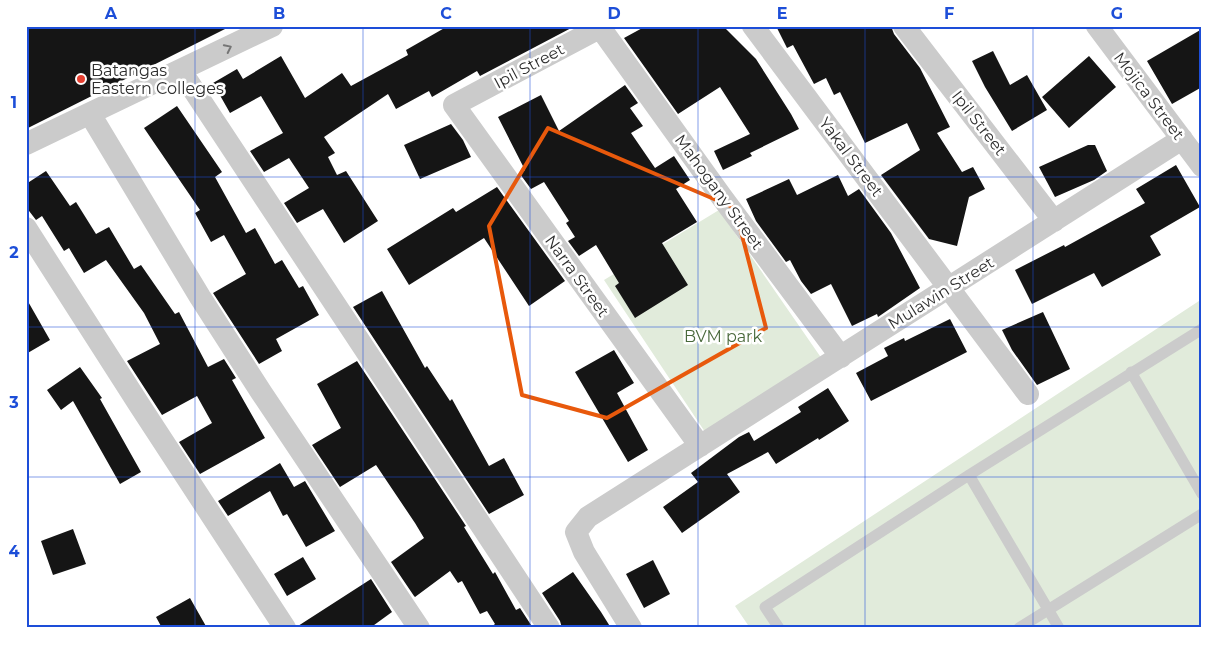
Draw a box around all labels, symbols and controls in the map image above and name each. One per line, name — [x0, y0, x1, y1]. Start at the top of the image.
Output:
text: A — [104, 4, 118, 23]
text: B — [273, 4, 285, 23]
text: C — [440, 4, 452, 23]
text: D — [607, 4, 621, 23]
text: E — [777, 4, 787, 23]
text: F — [944, 4, 954, 23]
text: G — [1111, 4, 1123, 23]
street label: Ipil Street — [491, 39, 568, 92]
one-way arrow — [223, 43, 232, 54]
street label: Mojica Street — [1110, 48, 1188, 144]
place label: Batangas Eastern Colleges — [91, 61, 224, 98]
marker: Batangas Eastern Colleges — [75, 73, 87, 85]
street label: Ipil Street — [948, 87, 1010, 160]
text: 1 — [11, 93, 17, 112]
street label: Yakal Street — [815, 114, 887, 201]
street label: Mahogany Street — [671, 131, 767, 254]
street label: Narra Street — [541, 231, 613, 321]
text: 2 — [9, 243, 19, 262]
street label: Mulawin Street — [884, 253, 998, 333]
park label: BVM park — [684, 327, 762, 346]
text: 3 — [8, 393, 19, 412]
text: 4 — [8, 542, 20, 561]

